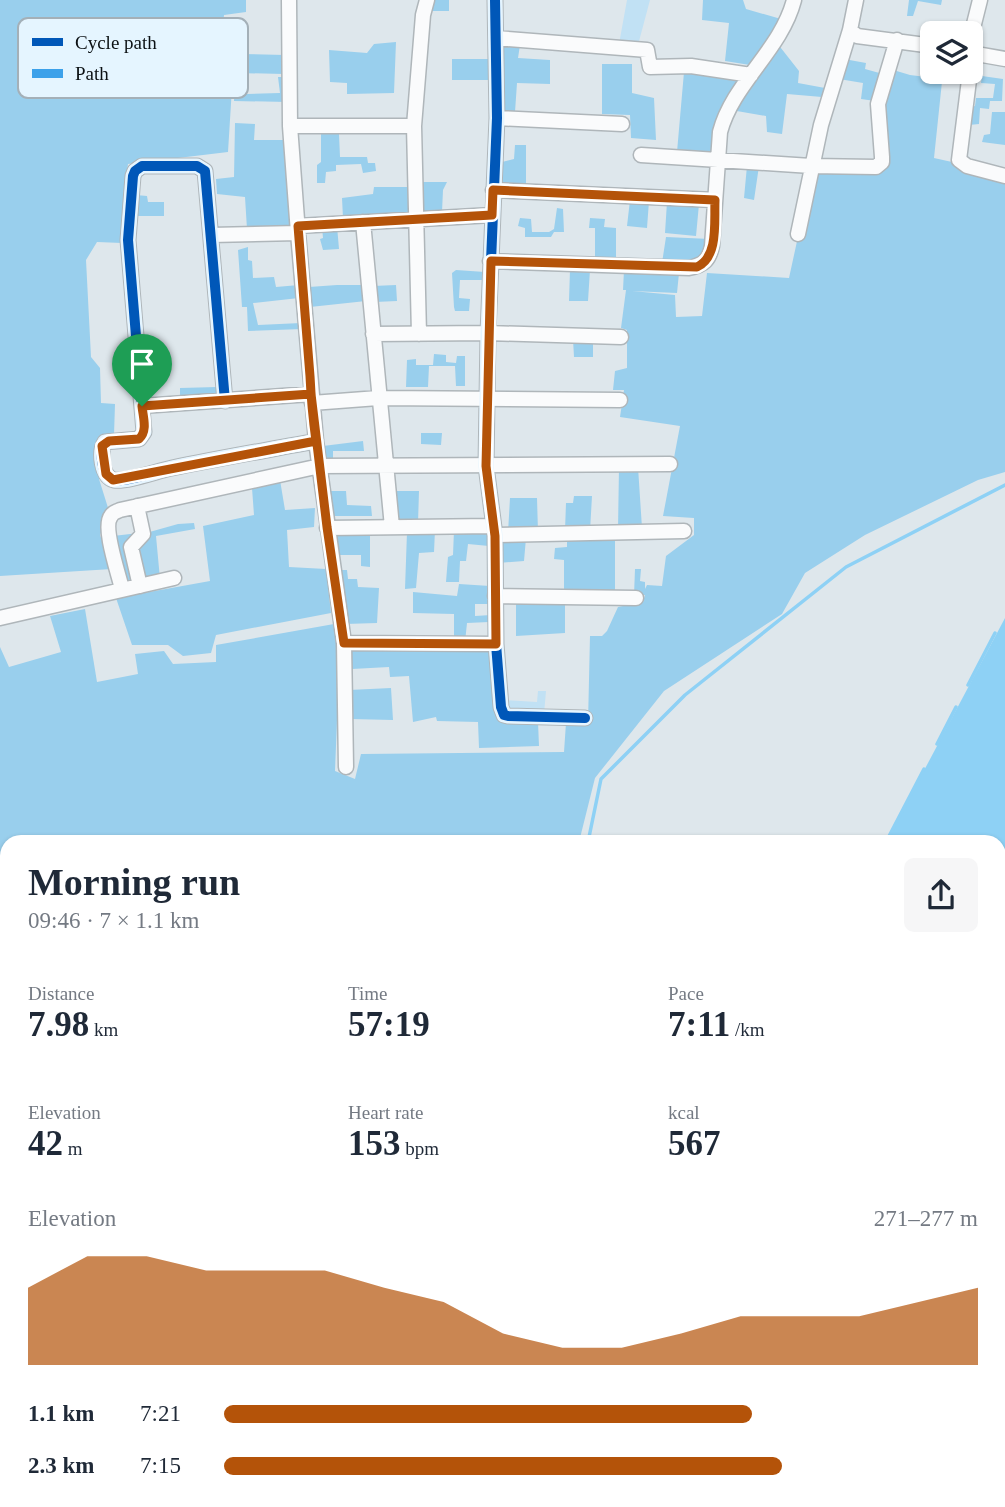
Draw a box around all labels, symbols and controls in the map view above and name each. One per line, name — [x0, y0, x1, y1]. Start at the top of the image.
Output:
legend — [18, 18, 248, 98]
map controls — [920, 21, 983, 84]
button: layers — [920, 21, 983, 84]
text: Cycle path — [75, 32, 157, 53]
text: Path — [75, 63, 109, 84]
pin — [112, 334, 172, 406]
icon: arrive — [123, 345, 161, 383]
button: share — [904, 858, 978, 932]
text: Morning run — [28, 861, 240, 903]
text: 09:46 · 7 × 1.1 km — [28, 908, 199, 933]
text: Distance — [28, 983, 94, 1004]
text: Time — [348, 983, 387, 1004]
text: Pace — [668, 983, 704, 1004]
text: 7.98 — [28, 1005, 89, 1044]
text: 57:19 — [348, 1005, 430, 1044]
text: 7:11 — [668, 1005, 730, 1044]
text: km — [89, 1019, 118, 1040]
text: /km — [730, 1019, 765, 1040]
text: Elevation — [28, 1102, 101, 1123]
text: Heart rate — [348, 1102, 423, 1123]
text: kcal — [668, 1102, 700, 1123]
text: 42 — [28, 1124, 63, 1163]
text: 153 — [348, 1124, 401, 1163]
text: 567 — [668, 1124, 721, 1163]
text: m — [63, 1138, 83, 1159]
text: bpm — [401, 1138, 439, 1159]
text: Elevation — [28, 1206, 116, 1231]
text: 271–277 m — [874, 1206, 978, 1231]
text: 1.1 km — [28, 1401, 94, 1426]
text: 7:21 — [140, 1401, 181, 1426]
text: 2.3 km — [28, 1453, 94, 1478]
text: 7:15 — [140, 1453, 181, 1478]

